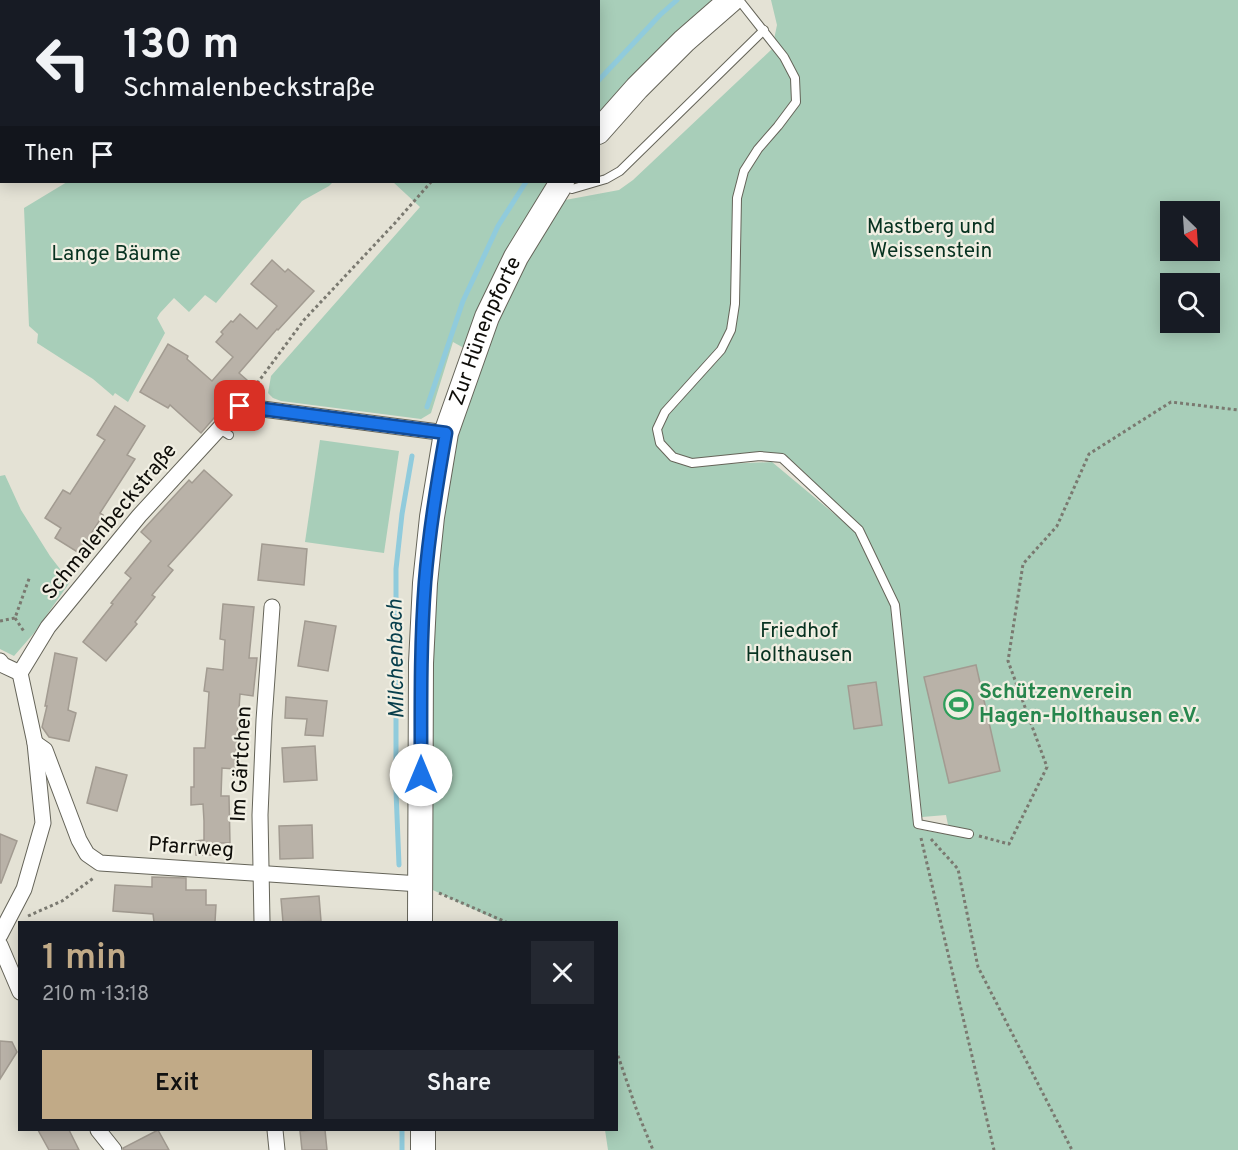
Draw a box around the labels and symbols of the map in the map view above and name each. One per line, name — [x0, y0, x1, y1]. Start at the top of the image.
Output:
north arrow — [1160, 201, 1220, 261]
park label: Mastberg und Weissenstein — [867, 214, 995, 265]
park label: Lange Bäume — [51, 241, 181, 268]
street label: Zur Hünenpforte — [443, 252, 528, 409]
pin — [214, 380, 265, 431]
street label: Schmalenbeckstraße — [37, 438, 183, 606]
water label: Milchenbach — [382, 599, 412, 719]
park label: Friedhof Holthausen — [745, 618, 853, 669]
place label: Schützenverein Hagen-Holthausen e.V. — [979, 679, 1200, 730]
sports icon: Schützenverein Hagen-Holthausen e.V. — [942, 688, 974, 720]
street label: Im Gärtchen — [225, 705, 259, 823]
position arrow — [389, 743, 453, 807]
street label: Pfarrweg — [147, 832, 235, 864]

